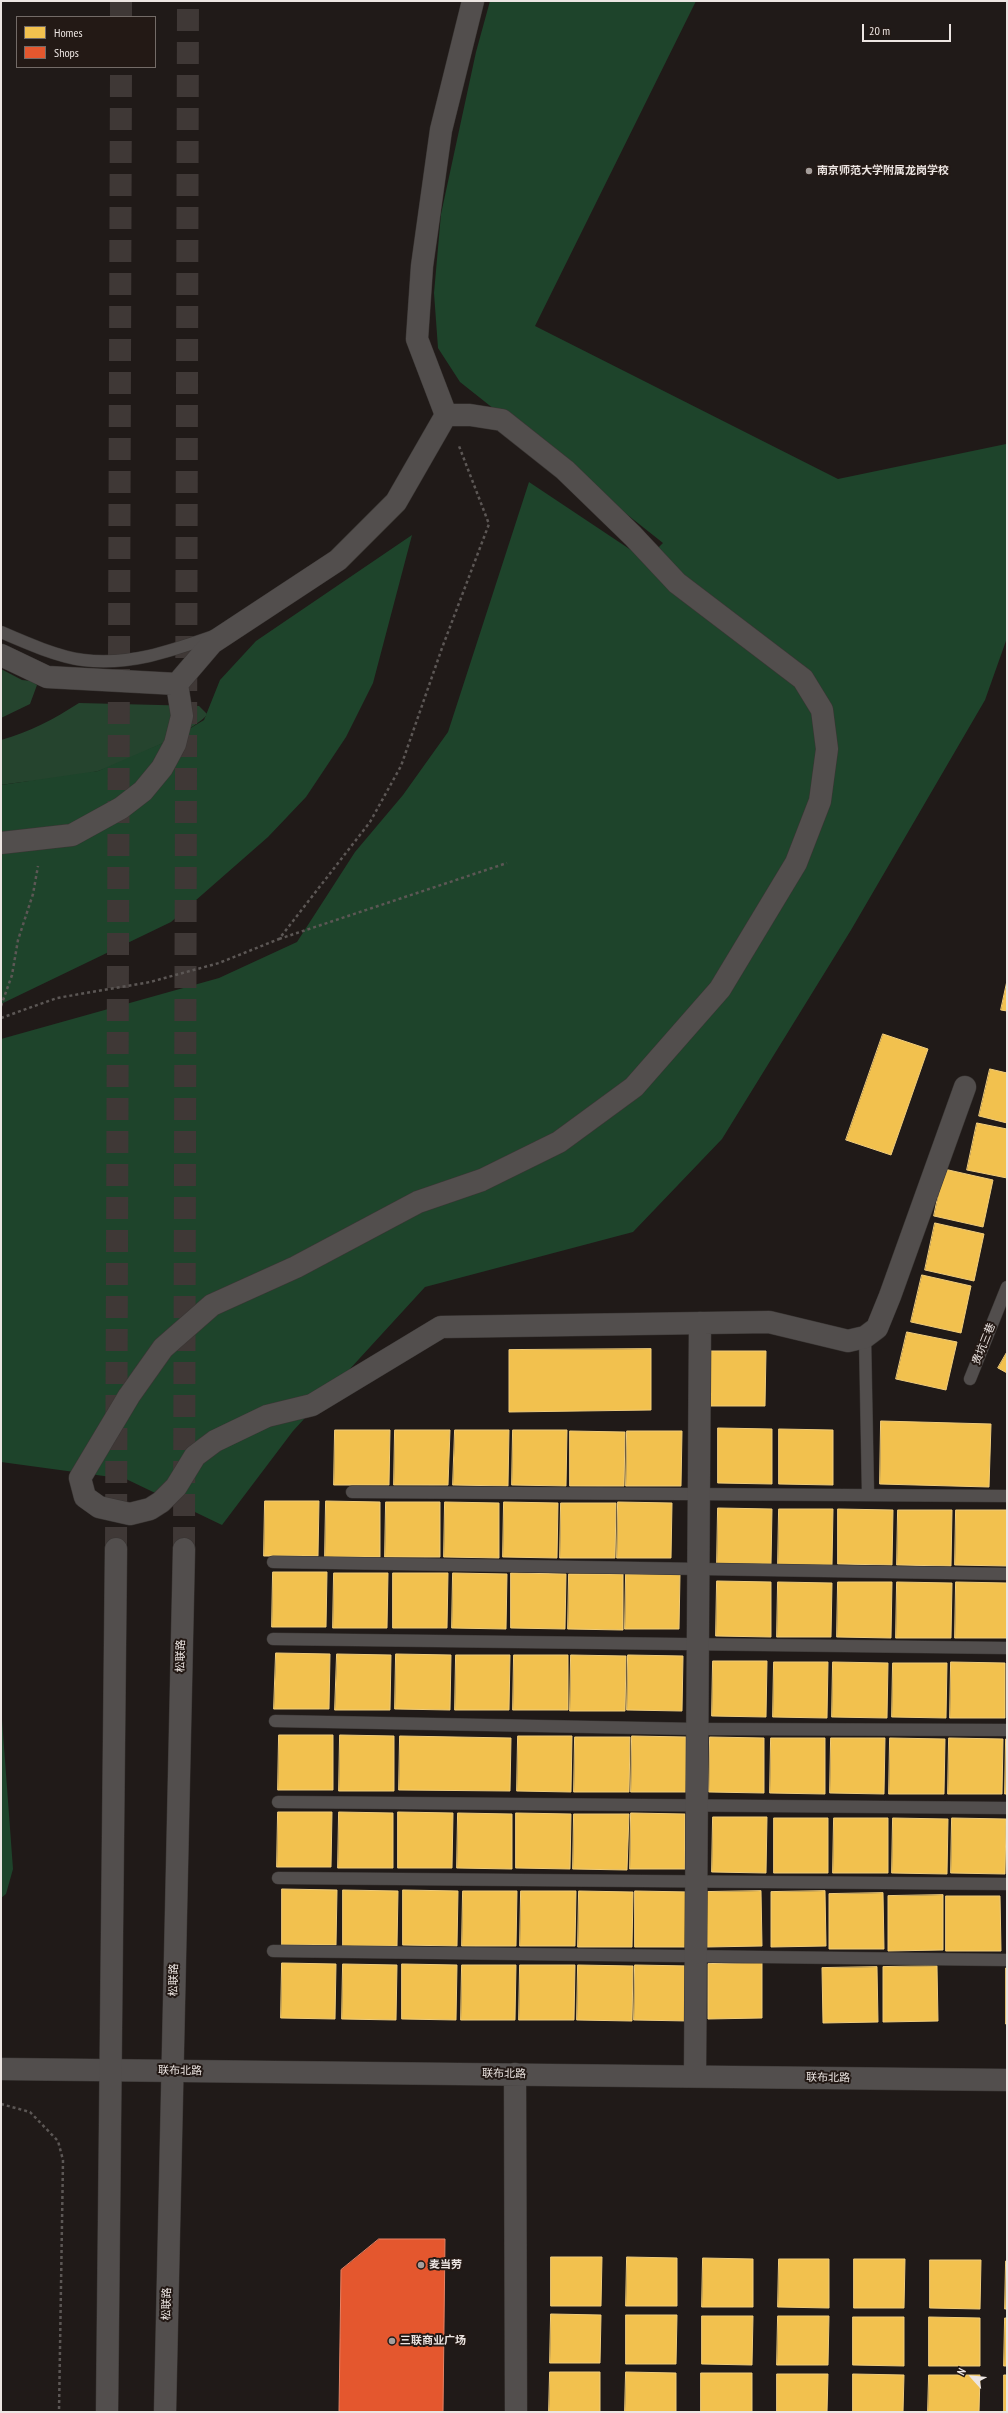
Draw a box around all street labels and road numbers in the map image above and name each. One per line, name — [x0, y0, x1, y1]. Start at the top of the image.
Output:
street label: 贵坑三巷 — [970, 1321, 998, 1367]
street label: 松联路 — [174, 1639, 188, 1673]
street label: 松联路 — [167, 1963, 181, 1997]
street label: 联布北路 — [158, 2064, 202, 2078]
street label: 联布北路 — [482, 2067, 526, 2081]
street label: 联布北路 — [806, 2071, 850, 2085]
street label: 松联路 — [160, 2287, 174, 2321]

